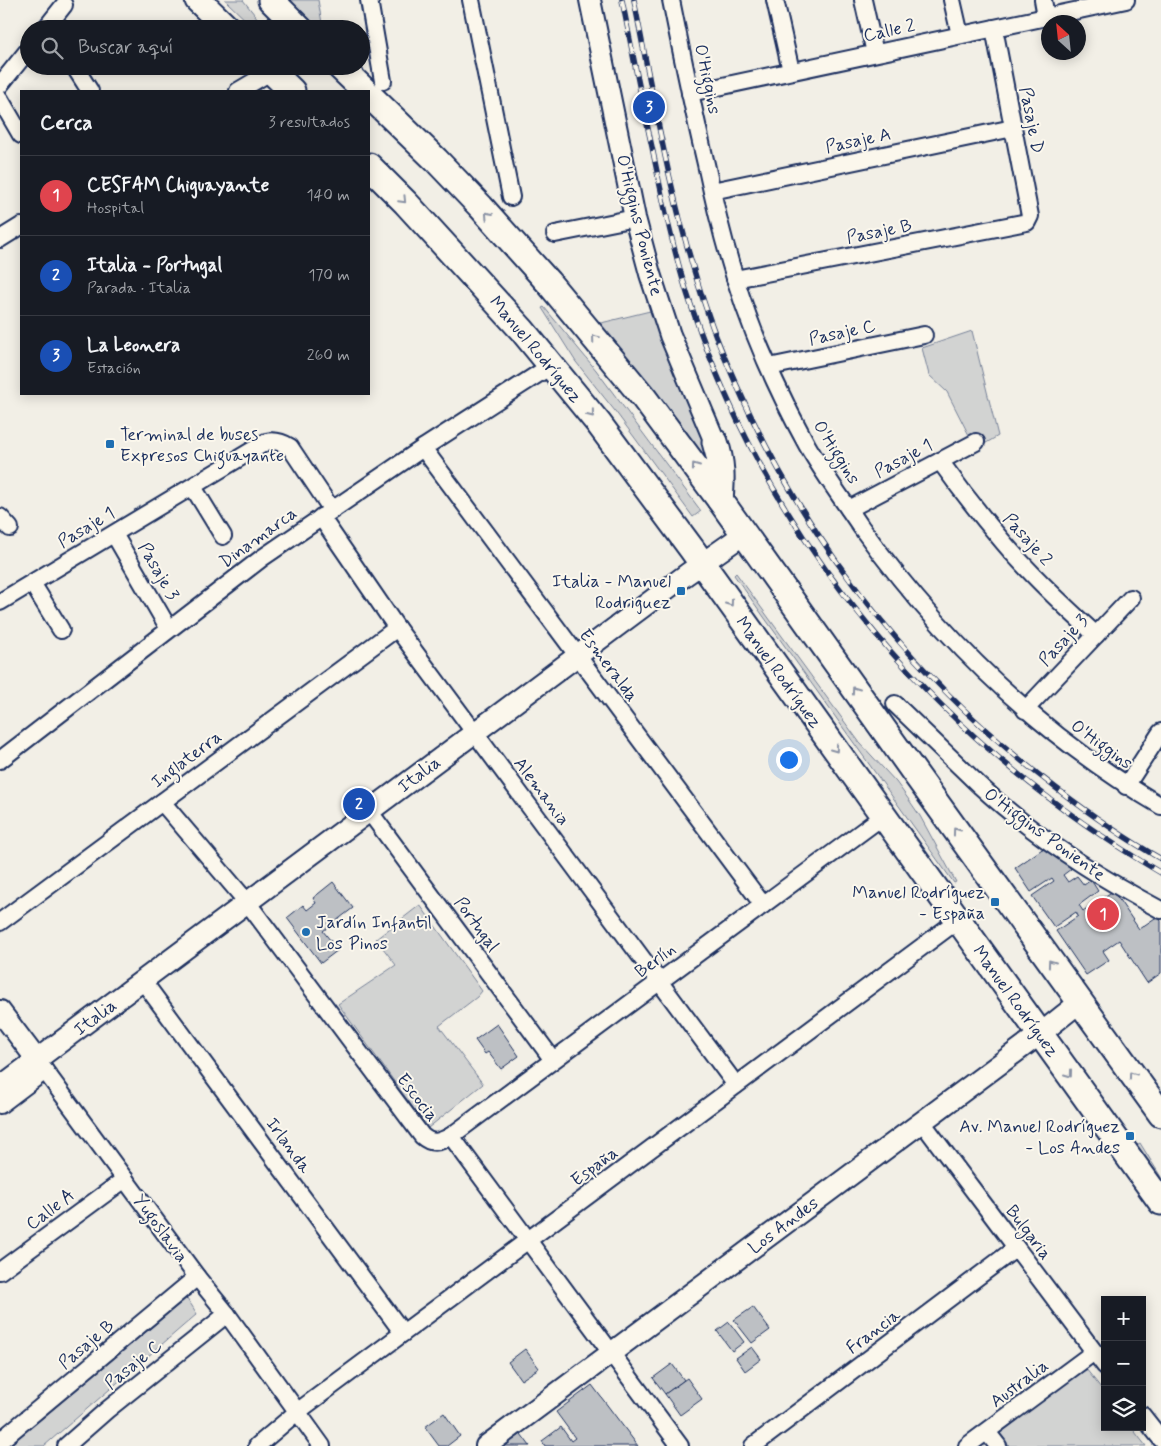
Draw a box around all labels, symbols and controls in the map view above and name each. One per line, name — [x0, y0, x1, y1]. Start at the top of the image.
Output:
street label: Calle 2 — [861, 14, 917, 48]
north arrow — [1041, 15, 1086, 60]
search box — [20, 20, 370, 75]
icon: search — [38, 34, 66, 62]
text: Buscar aquí — [78, 35, 173, 60]
street label: O'Higgins — [686, 42, 726, 117]
street label: Pasaje D — [1013, 85, 1049, 155]
pin: 3 — [633, 88, 665, 126]
text: Cerca — [40, 109, 93, 137]
text: 3 resultados — [269, 112, 350, 133]
street label: Pasaje A — [823, 122, 893, 160]
street label: O'Higgins Poniente — [608, 152, 668, 299]
text: CESFAM Chiguayante — [87, 173, 269, 198]
text: 1 — [52, 185, 60, 206]
text: 140 m — [306, 185, 350, 206]
one-way arrow — [397, 194, 406, 203]
text: Hospital — [87, 198, 144, 219]
one-way arrow — [485, 212, 494, 221]
street label: Pasaje B — [844, 214, 914, 250]
text: Italia - Portugal — [87, 253, 222, 278]
text: 2 — [52, 265, 60, 286]
text: 170 m — [308, 265, 350, 286]
text: Parada · Italia — [87, 278, 191, 299]
street label: Manuel Rodríguez — [483, 291, 587, 408]
street label: Pasaje C — [807, 314, 878, 352]
text: La Leonera — [87, 333, 180, 358]
one-way arrow — [592, 335, 600, 344]
text: 3 — [52, 345, 60, 366]
text: 260 m — [307, 345, 350, 366]
text: Estación — [87, 358, 141, 379]
one-way arrow — [585, 409, 594, 418]
street label: O'Higgins — [805, 416, 865, 490]
place label: Terminal de buses Expresos Chiguayante — [120, 423, 284, 470]
street label: Pasaje 1 — [870, 434, 937, 484]
marker: Terminal de buses Expresos Chiguayante — [104, 438, 116, 450]
one-way arrow — [692, 462, 701, 472]
street label: Pasaje 1 — [53, 501, 120, 554]
street label: Dinamarca — [215, 502, 302, 574]
street label: Pasaje 2 — [997, 508, 1058, 571]
street label: Pasaje 3 — [132, 538, 184, 605]
place label: Italia - Manuel Rodriguez — [552, 570, 671, 615]
marker: Italia - Manuel Rodriguez — [675, 585, 687, 597]
one-way arrow — [724, 597, 732, 606]
street label: Pasaje 3 — [1034, 610, 1094, 672]
street label: Manuel Rodríguez — [729, 612, 827, 734]
street label: Esmeralda — [573, 624, 643, 707]
one-way arrow — [852, 686, 861, 696]
street label: O'Higgins — [1064, 714, 1137, 777]
street label: Inglaterra — [146, 725, 228, 796]
one-way arrow — [829, 743, 838, 753]
your location — [776, 747, 802, 773]
street label: Italia — [393, 751, 446, 799]
street label: Alemania — [508, 753, 575, 831]
street label: O'Higgins Poniente — [978, 783, 1110, 889]
pin: 2 — [343, 785, 375, 823]
one-way arrow — [953, 827, 962, 837]
place label: Manuel Rodríguez - España — [852, 881, 985, 926]
street label: Portugal — [448, 892, 504, 957]
pin: 1 — [1087, 895, 1119, 933]
marker: Manuel Rodríguez - España — [989, 896, 1001, 908]
place label: Jardín Infantil Los Pinos — [316, 911, 432, 956]
marker: Jardín Infantil Los Pinos — [300, 926, 312, 938]
street label: Berlín — [630, 938, 681, 984]
street label: Manuel Rodríguez — [966, 941, 1064, 1063]
one-way arrow — [1048, 959, 1057, 969]
street label: Italia — [69, 994, 122, 1042]
street label: Escocia — [391, 1068, 444, 1127]
one-way arrow — [1063, 1068, 1072, 1077]
one-way arrow — [1129, 1071, 1138, 1081]
street label: Irlanda — [260, 1113, 317, 1178]
place label: Av. Manuel Rodríguez - Los Andes — [959, 1115, 1120, 1160]
marker: Av. Manuel Rodríguez - Los Andes — [1124, 1130, 1136, 1142]
street label: España — [566, 1141, 623, 1192]
street label: Calle A — [21, 1184, 80, 1236]
street label: Yugoslavia — [126, 1189, 193, 1269]
street label: Los Andes — [744, 1192, 824, 1260]
street label: Bulgaria — [999, 1200, 1057, 1266]
map controls — [1101, 1296, 1146, 1431]
button: + — [1101, 1296, 1146, 1341]
street label: Francia — [842, 1303, 906, 1360]
street label: Pasaje B — [54, 1314, 120, 1375]
street label: Pasaje C — [100, 1334, 168, 1395]
button: − — [1101, 1341, 1146, 1386]
street label: Australia — [986, 1354, 1054, 1414]
button: layers — [1101, 1386, 1146, 1431]

